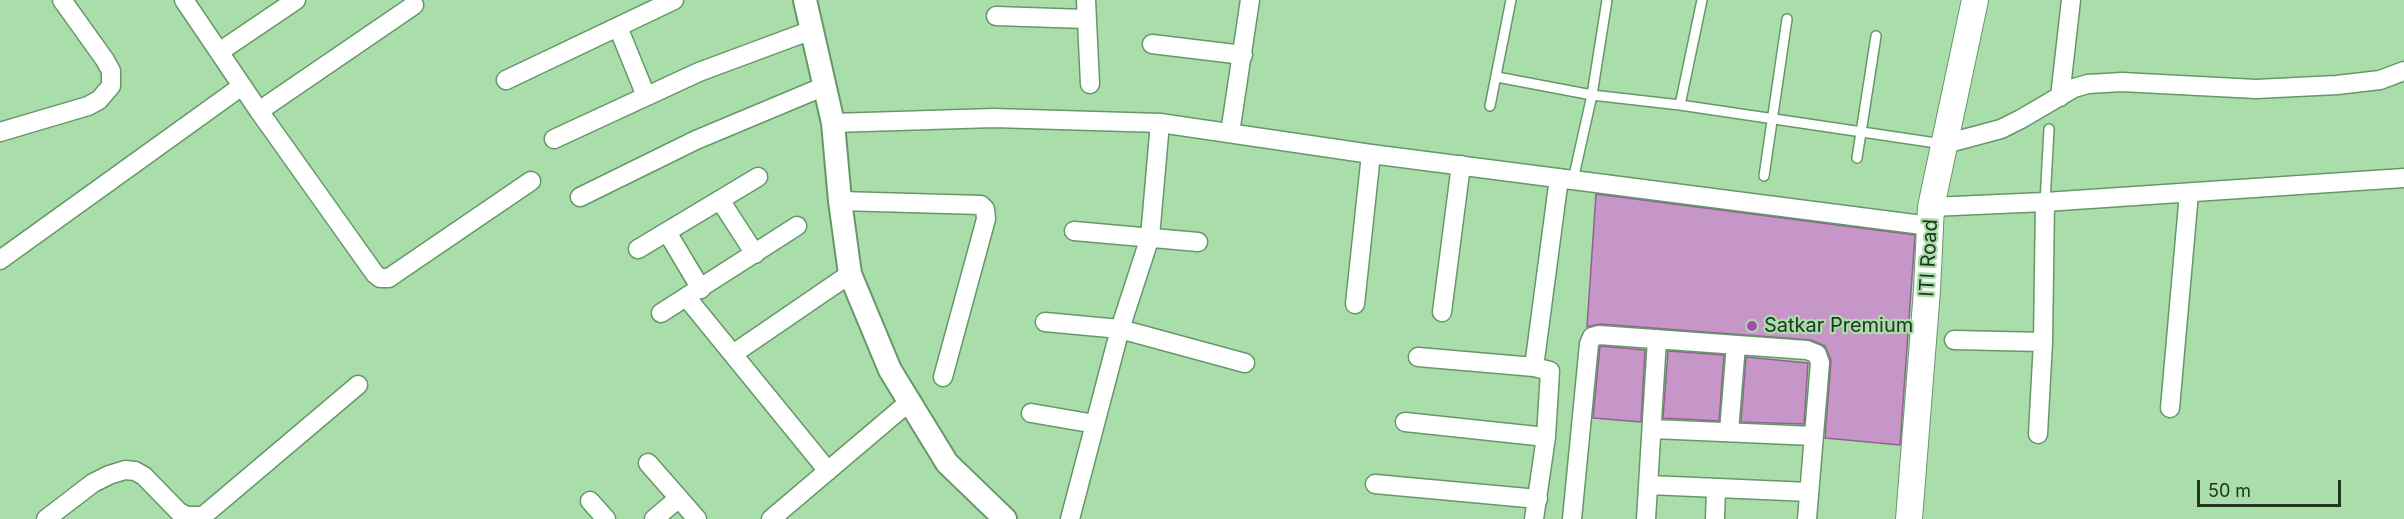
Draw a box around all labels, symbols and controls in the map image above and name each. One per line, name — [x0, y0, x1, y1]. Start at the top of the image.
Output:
street label: ITI Road — [1915, 219, 1943, 297]
place label: Satkar Premium — [1764, 314, 1913, 338]
marker: Satkar Premium — [1745, 319, 1759, 333]
scale bar — [2200, 468, 2344, 506]
text: 50 m — [2208, 480, 2251, 501]

